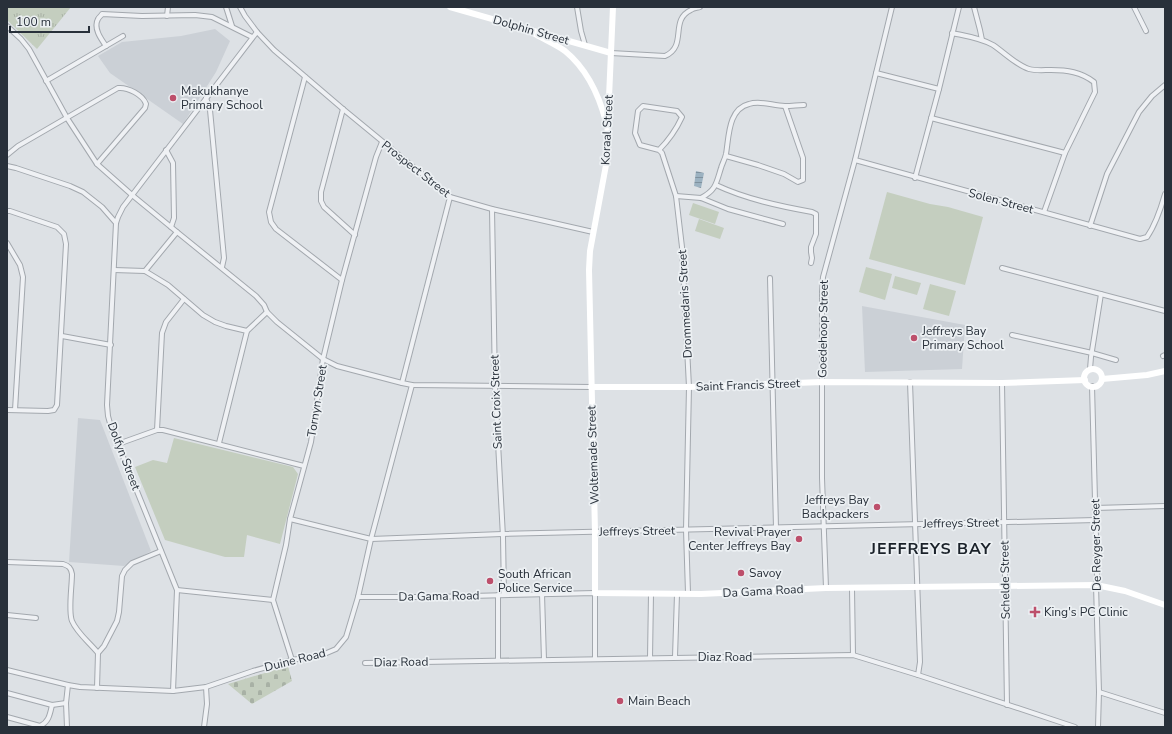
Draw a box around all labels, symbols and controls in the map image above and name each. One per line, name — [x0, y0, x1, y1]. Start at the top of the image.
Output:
scale bar — [10, 8, 89, 34]
street label: Dolphin Street — [491, 12, 572, 49]
text: 100 m — [16, 14, 51, 30]
place label: Makukhanye Primary School — [181, 83, 263, 113]
marker: Makukhanye Primary School — [168, 93, 178, 103]
street label: Koraal Street — [597, 94, 617, 166]
street label: Prospect Street — [378, 137, 454, 201]
street label: Solen Street — [967, 185, 1036, 218]
street label: Drommedaris Street — [674, 248, 696, 359]
street label: Goedehoop Street — [814, 279, 832, 378]
place label: Jeffreys Bay Primary School — [921, 323, 1004, 353]
marker: Jeffreys Bay Primary School — [909, 333, 919, 343]
street label: Saint Croix Street — [486, 354, 506, 450]
street label: Tornyn Street — [303, 363, 331, 438]
street label: Saint Francis Street — [696, 375, 801, 395]
street label: Woltemade Street — [583, 404, 603, 505]
street label: Dolfyn Street — [104, 420, 145, 493]
place label: Jeffreys Bay Backpackers — [802, 492, 870, 522]
street label: De Reyger Street — [1087, 498, 1105, 591]
marker: Jeffreys Bay Backpackers — [872, 502, 882, 512]
street label: Jeffreys Street — [922, 514, 1000, 532]
street label: Jeffreys Street — [598, 522, 676, 540]
place label: Revival Prayer Center Jeffreys Bay — [688, 524, 792, 554]
marker: Revival Prayer Center Jeffreys Bay — [794, 534, 804, 544]
district label: JEFFREYS BAY — [869, 538, 992, 560]
street label: Schelde Street — [996, 540, 1014, 620]
place label: Savoy — [749, 565, 782, 581]
place label: South African Police Service — [498, 566, 572, 596]
marker: Savoy — [736, 568, 746, 578]
marker: South African Police Service — [485, 576, 495, 586]
street label: Da Gama Road — [722, 581, 804, 601]
street label: Da Gama Road — [398, 587, 480, 605]
place label: King's PC Clinic — [1044, 604, 1128, 620]
marker: King's PC Clinic — [1029, 606, 1041, 618]
street label: Duine Road — [263, 645, 327, 675]
street label: Diaz Road — [698, 649, 752, 665]
street label: Diaz Road — [374, 654, 428, 670]
place label: Main Beach — [628, 693, 691, 709]
marker: Main Beach — [615, 696, 625, 706]

